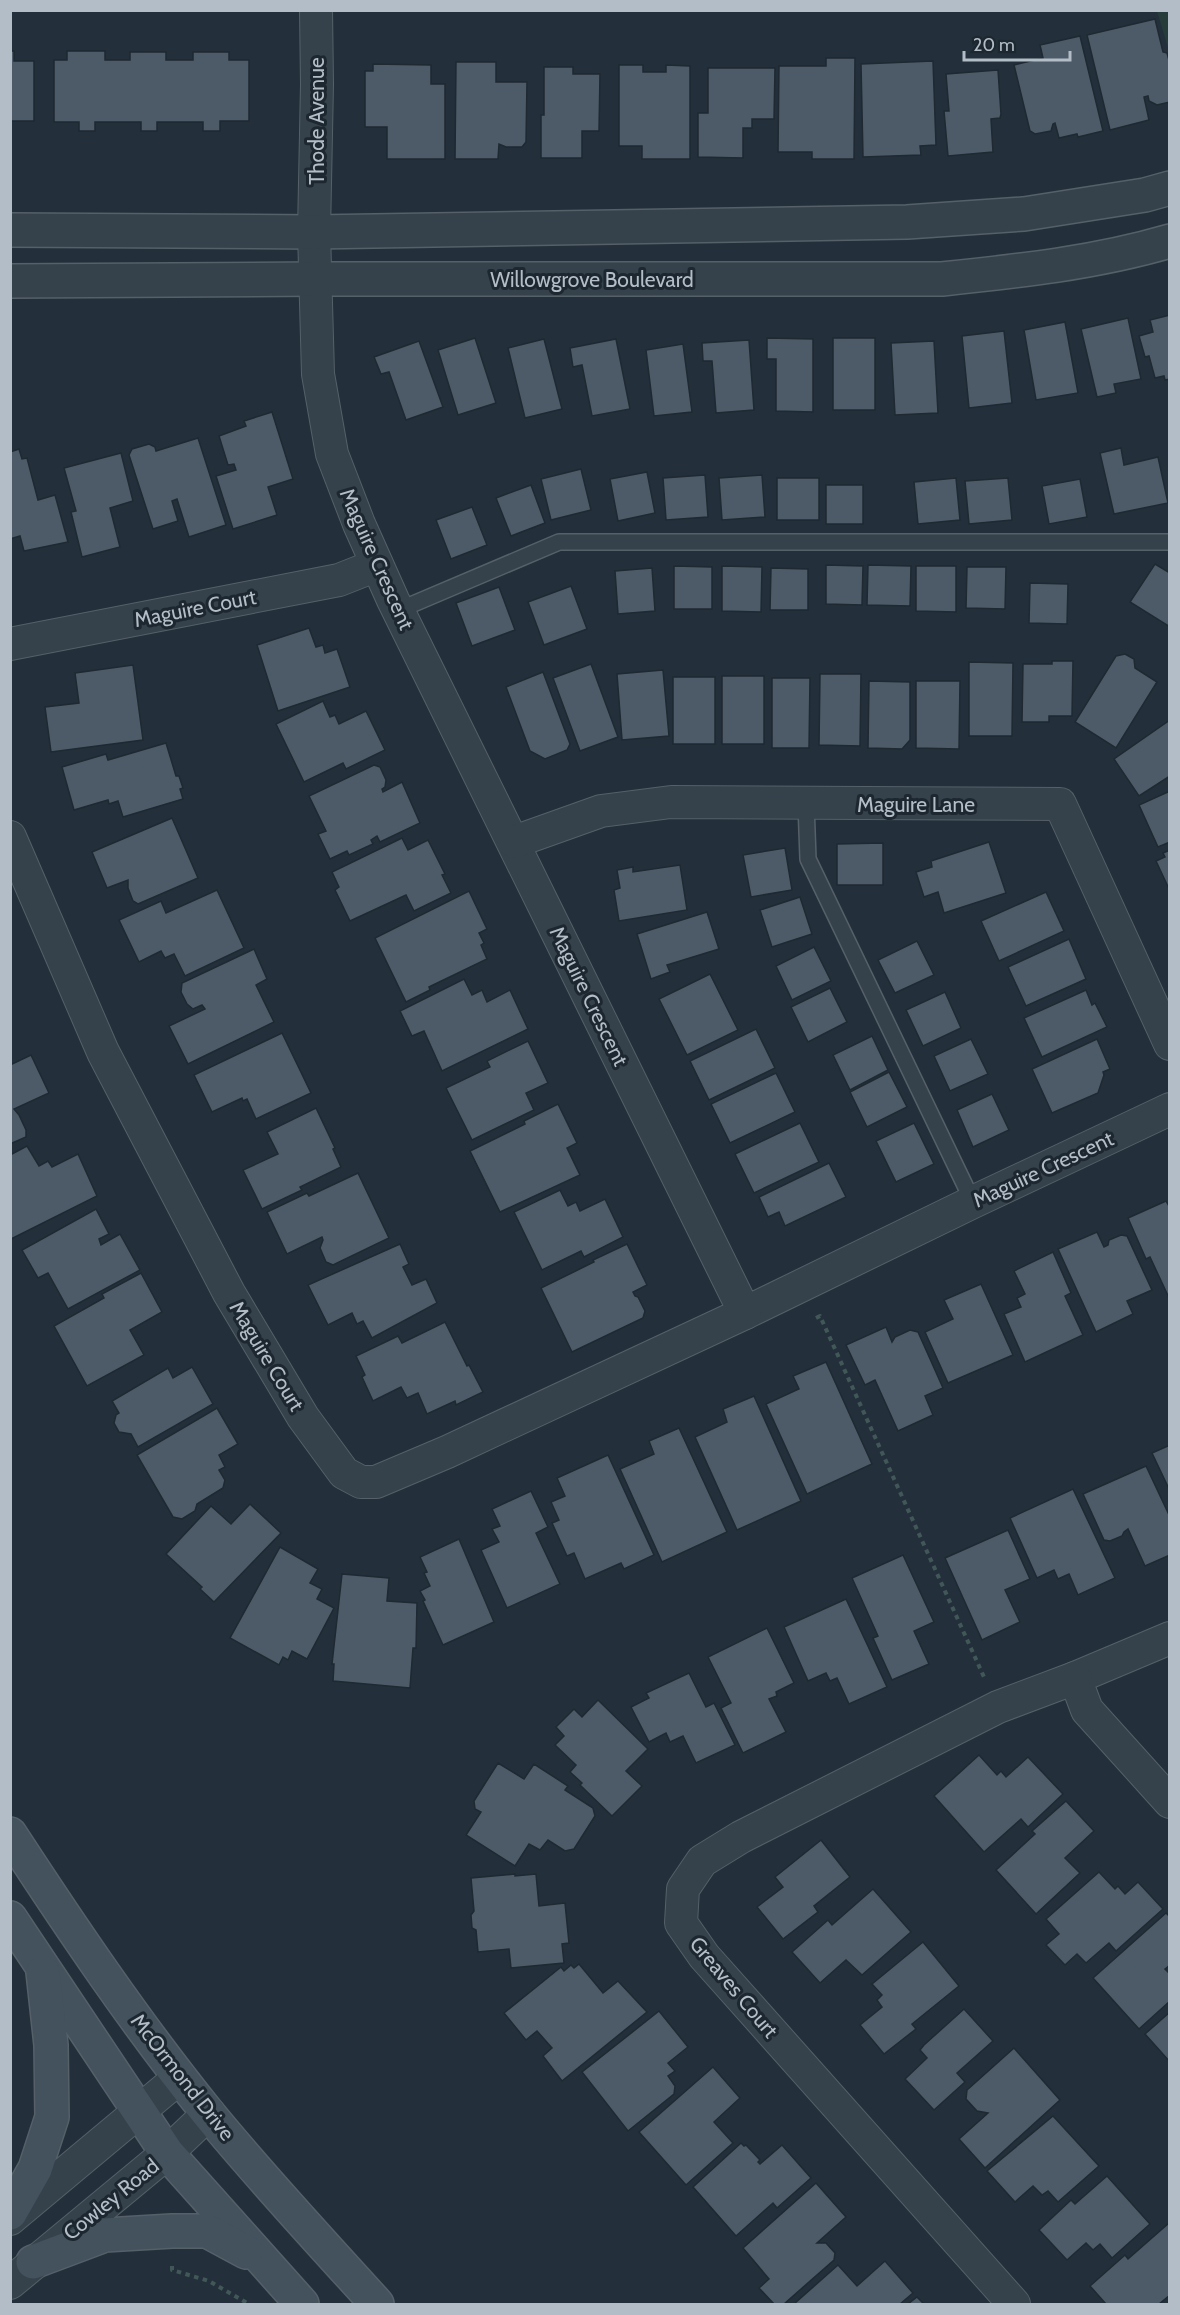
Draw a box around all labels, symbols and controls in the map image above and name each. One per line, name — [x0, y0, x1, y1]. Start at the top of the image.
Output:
scale bar — [964, 24, 1070, 62]
text: 20 m — [973, 34, 1015, 56]
street label: Thode Avenue — [304, 57, 329, 185]
street label: Willowgrove Boulevard — [490, 267, 694, 292]
street label: Maguire Crescent — [335, 484, 419, 634]
street label: Maguire Court — [132, 584, 258, 632]
street label: Maguire Lane — [857, 792, 975, 817]
street label: Maguire Crescent — [544, 922, 634, 1070]
street label: Maguire Crescent — [969, 1126, 1117, 1212]
street label: Maguire Court — [224, 1297, 310, 1415]
street label: Greaves Court — [685, 1931, 783, 2043]
street label: McOrmond Drive — [126, 2009, 240, 2146]
street label: Cowley Road — [58, 2153, 164, 2245]

